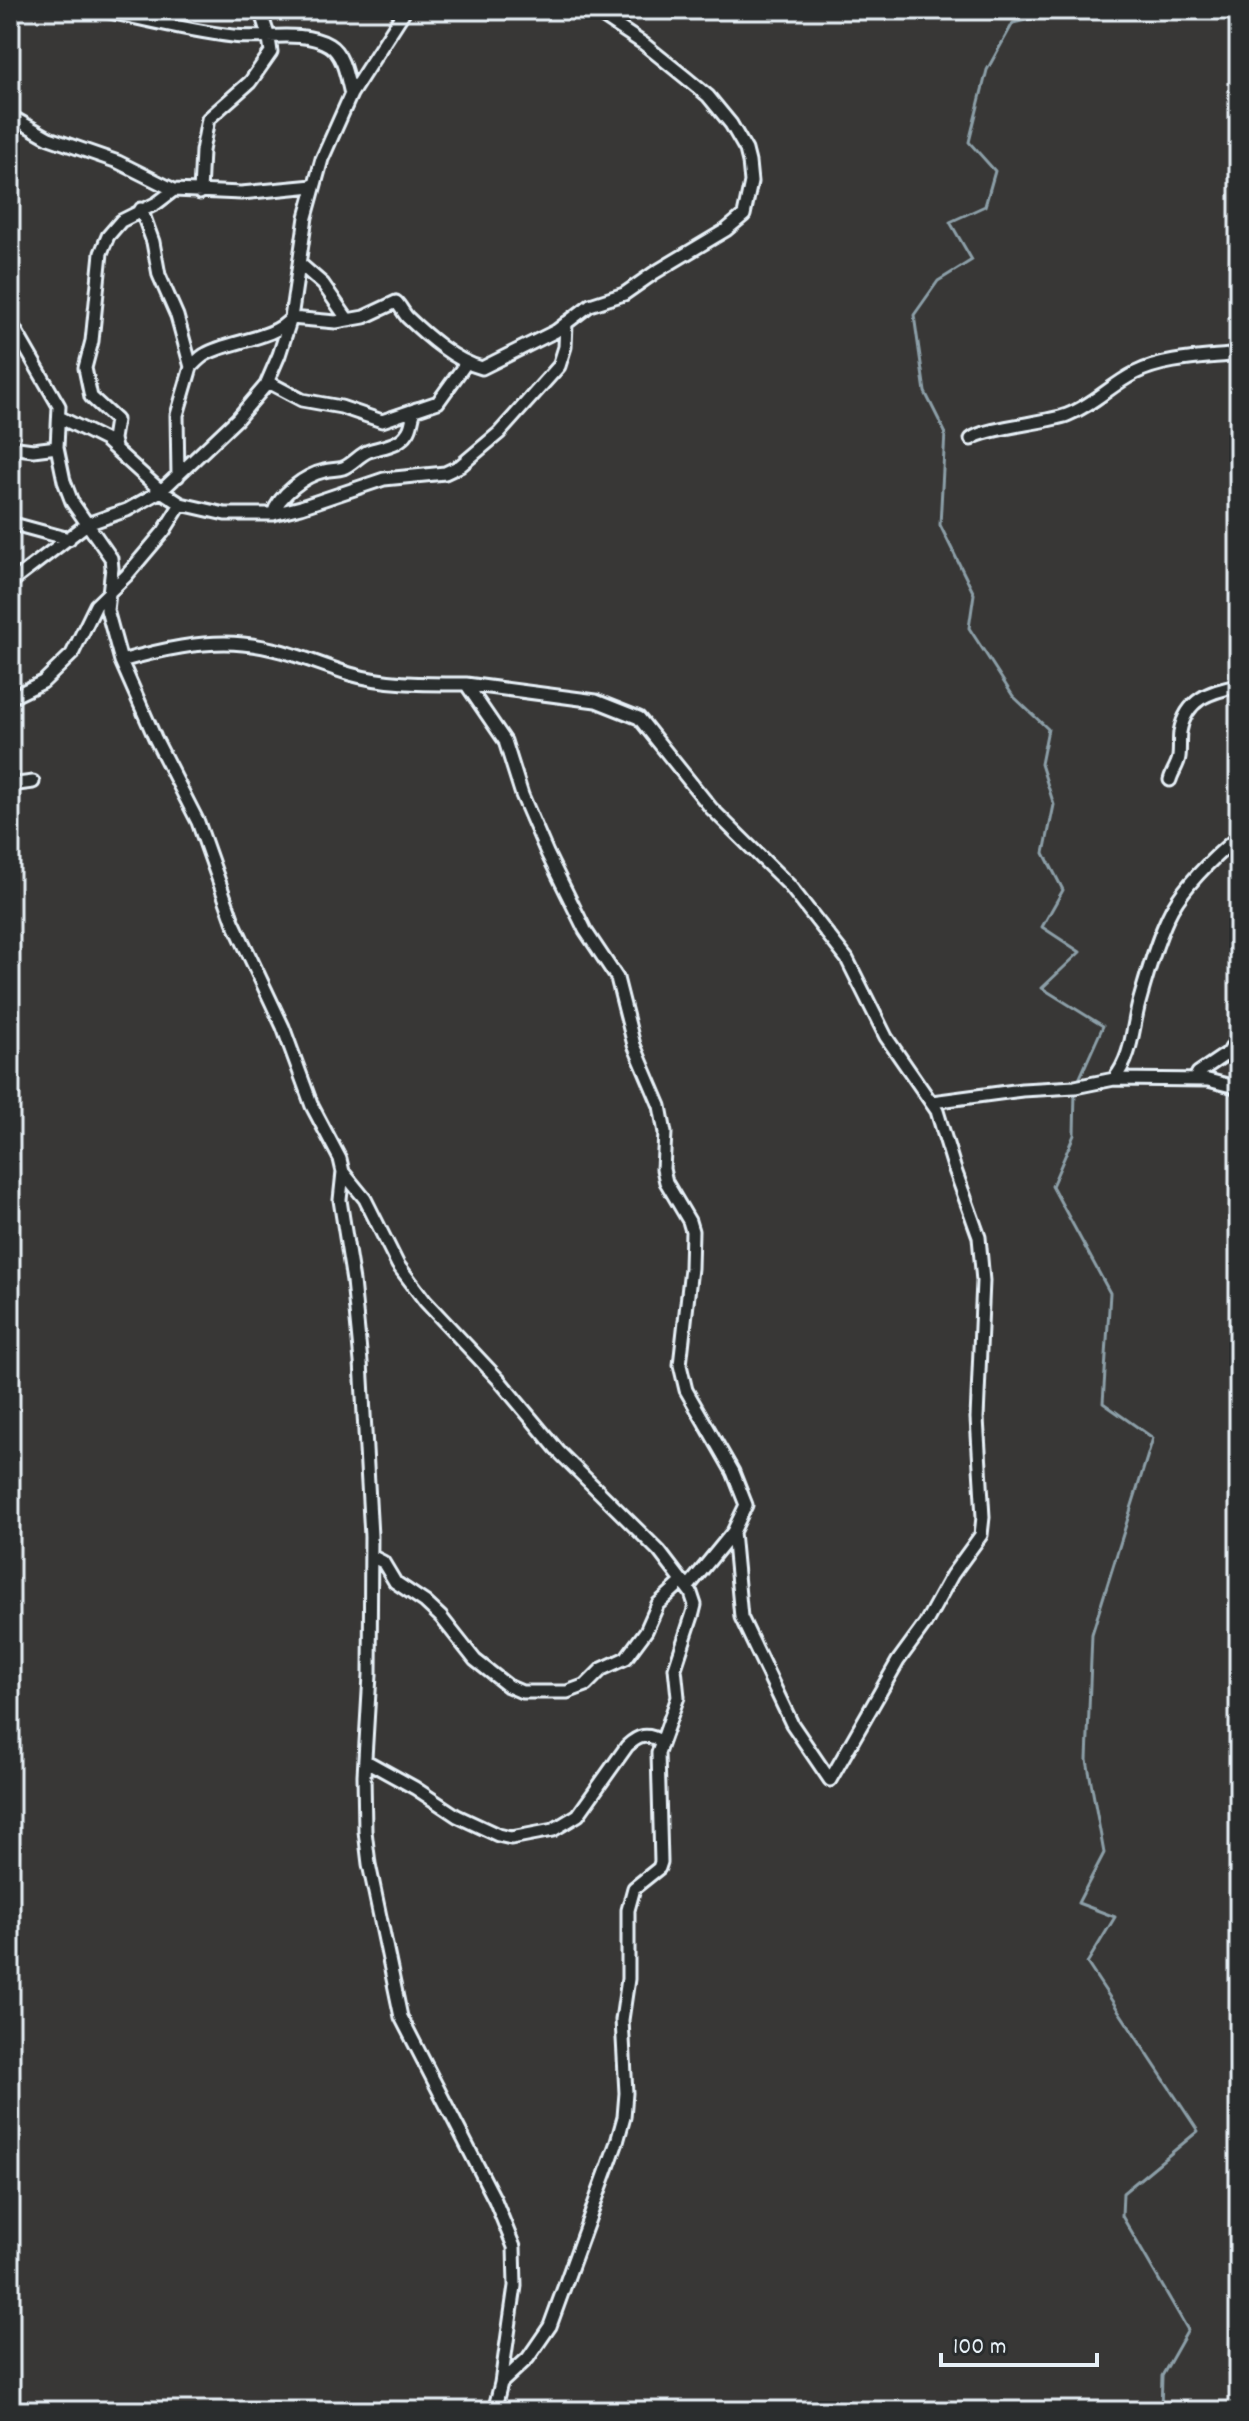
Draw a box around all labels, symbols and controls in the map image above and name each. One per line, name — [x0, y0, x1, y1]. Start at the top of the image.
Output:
scale bar — [941, 2317, 1097, 2367]
text: 100 m — [953, 2331, 1006, 2365]

